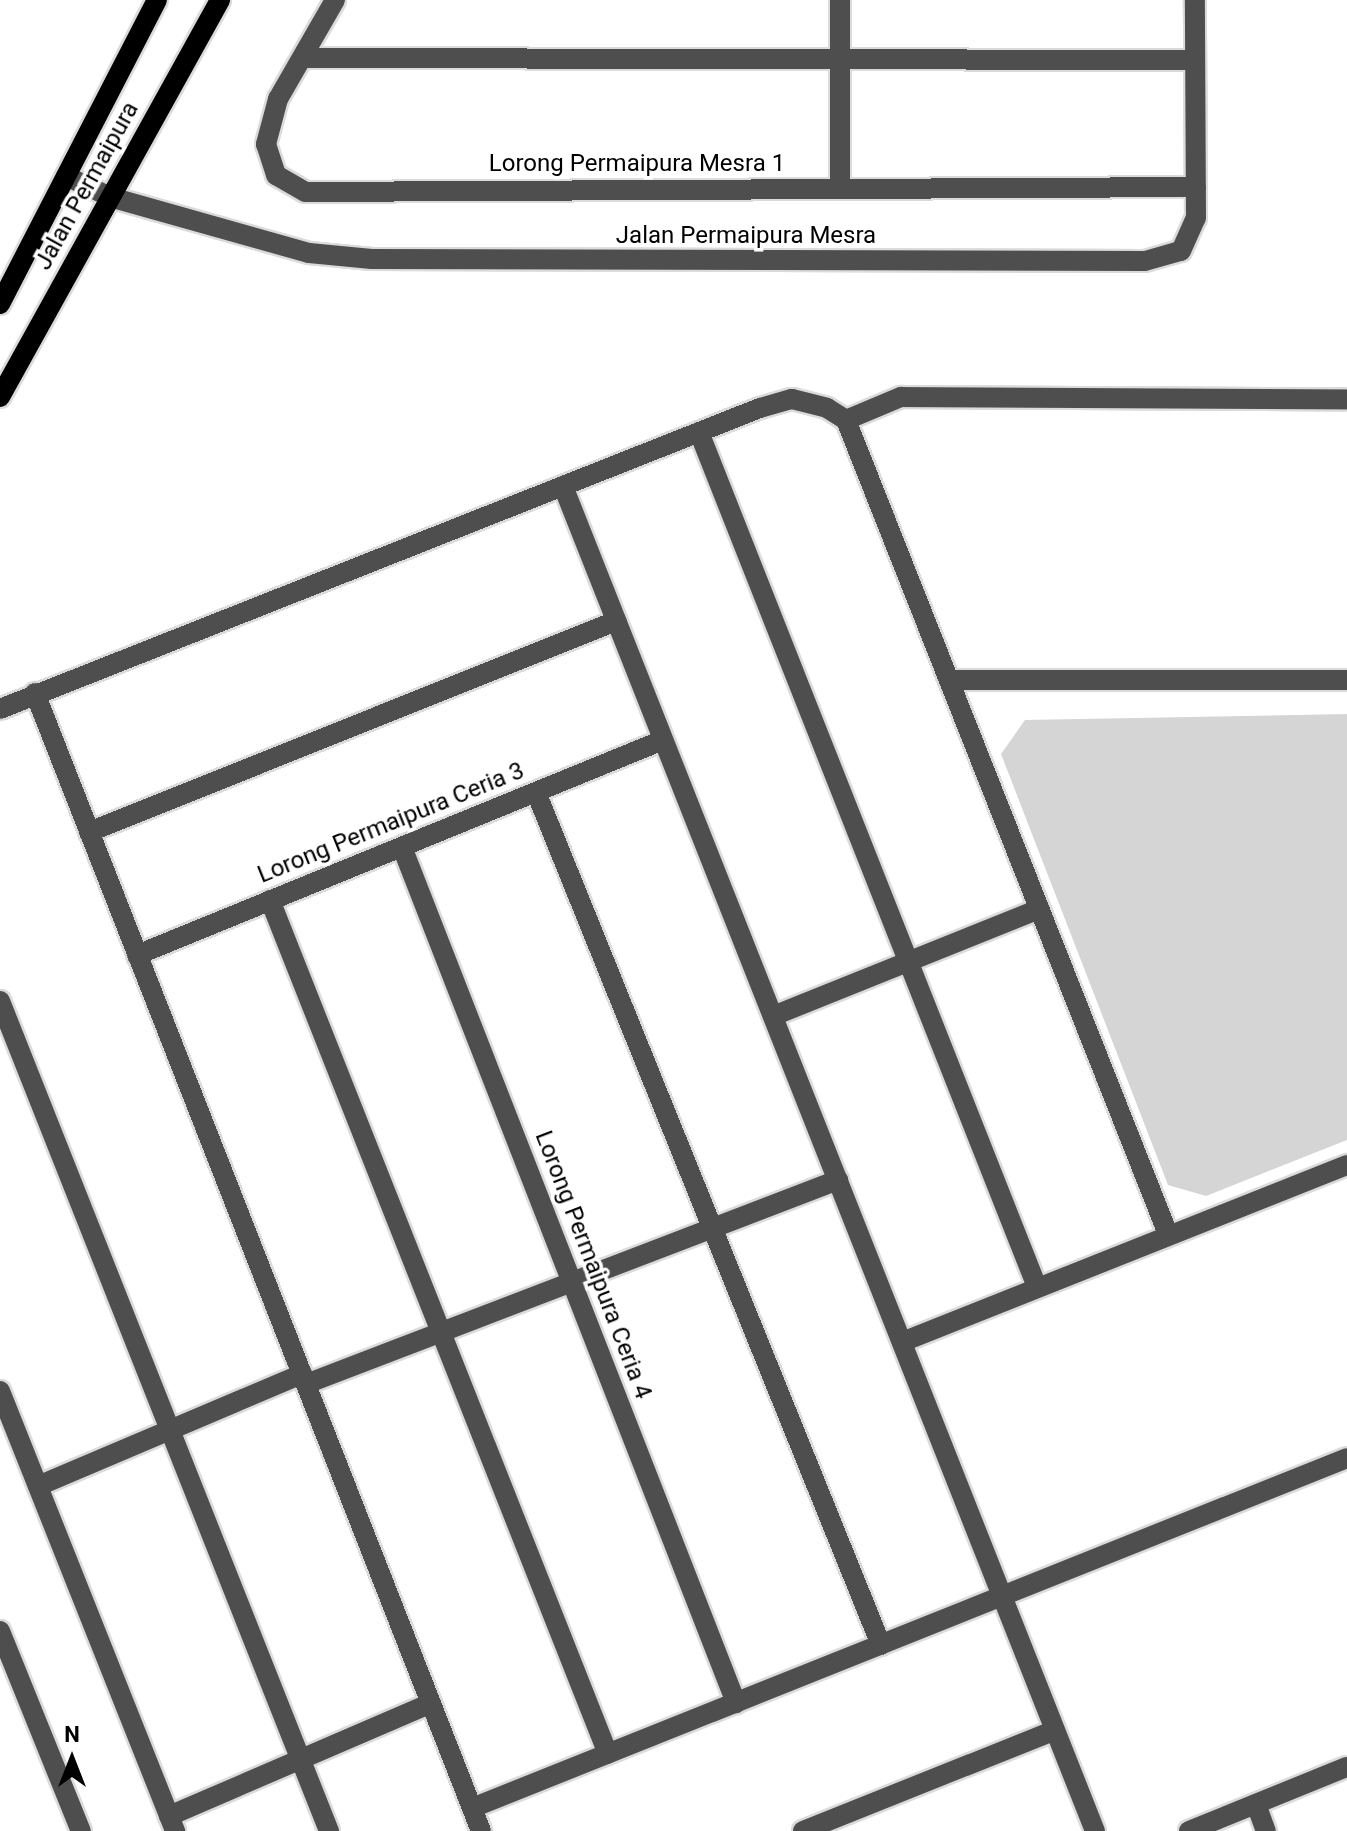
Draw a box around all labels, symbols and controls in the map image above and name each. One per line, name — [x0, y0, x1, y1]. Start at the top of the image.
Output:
street label: Jalan Permaipura — [29, 97, 145, 275]
street label: Lorong Permaipura Mesra 1 — [489, 150, 785, 178]
street label: Jalan Permaipura Mesra — [616, 222, 876, 250]
street label: Lorong Permaipura Ceria 3 — [254, 756, 528, 890]
street label: Lorong Permaipura Ceria 4 — [529, 1127, 657, 1403]
north arrow — [32, 1719, 112, 1799]
text: N — [64, 1722, 80, 1747]

